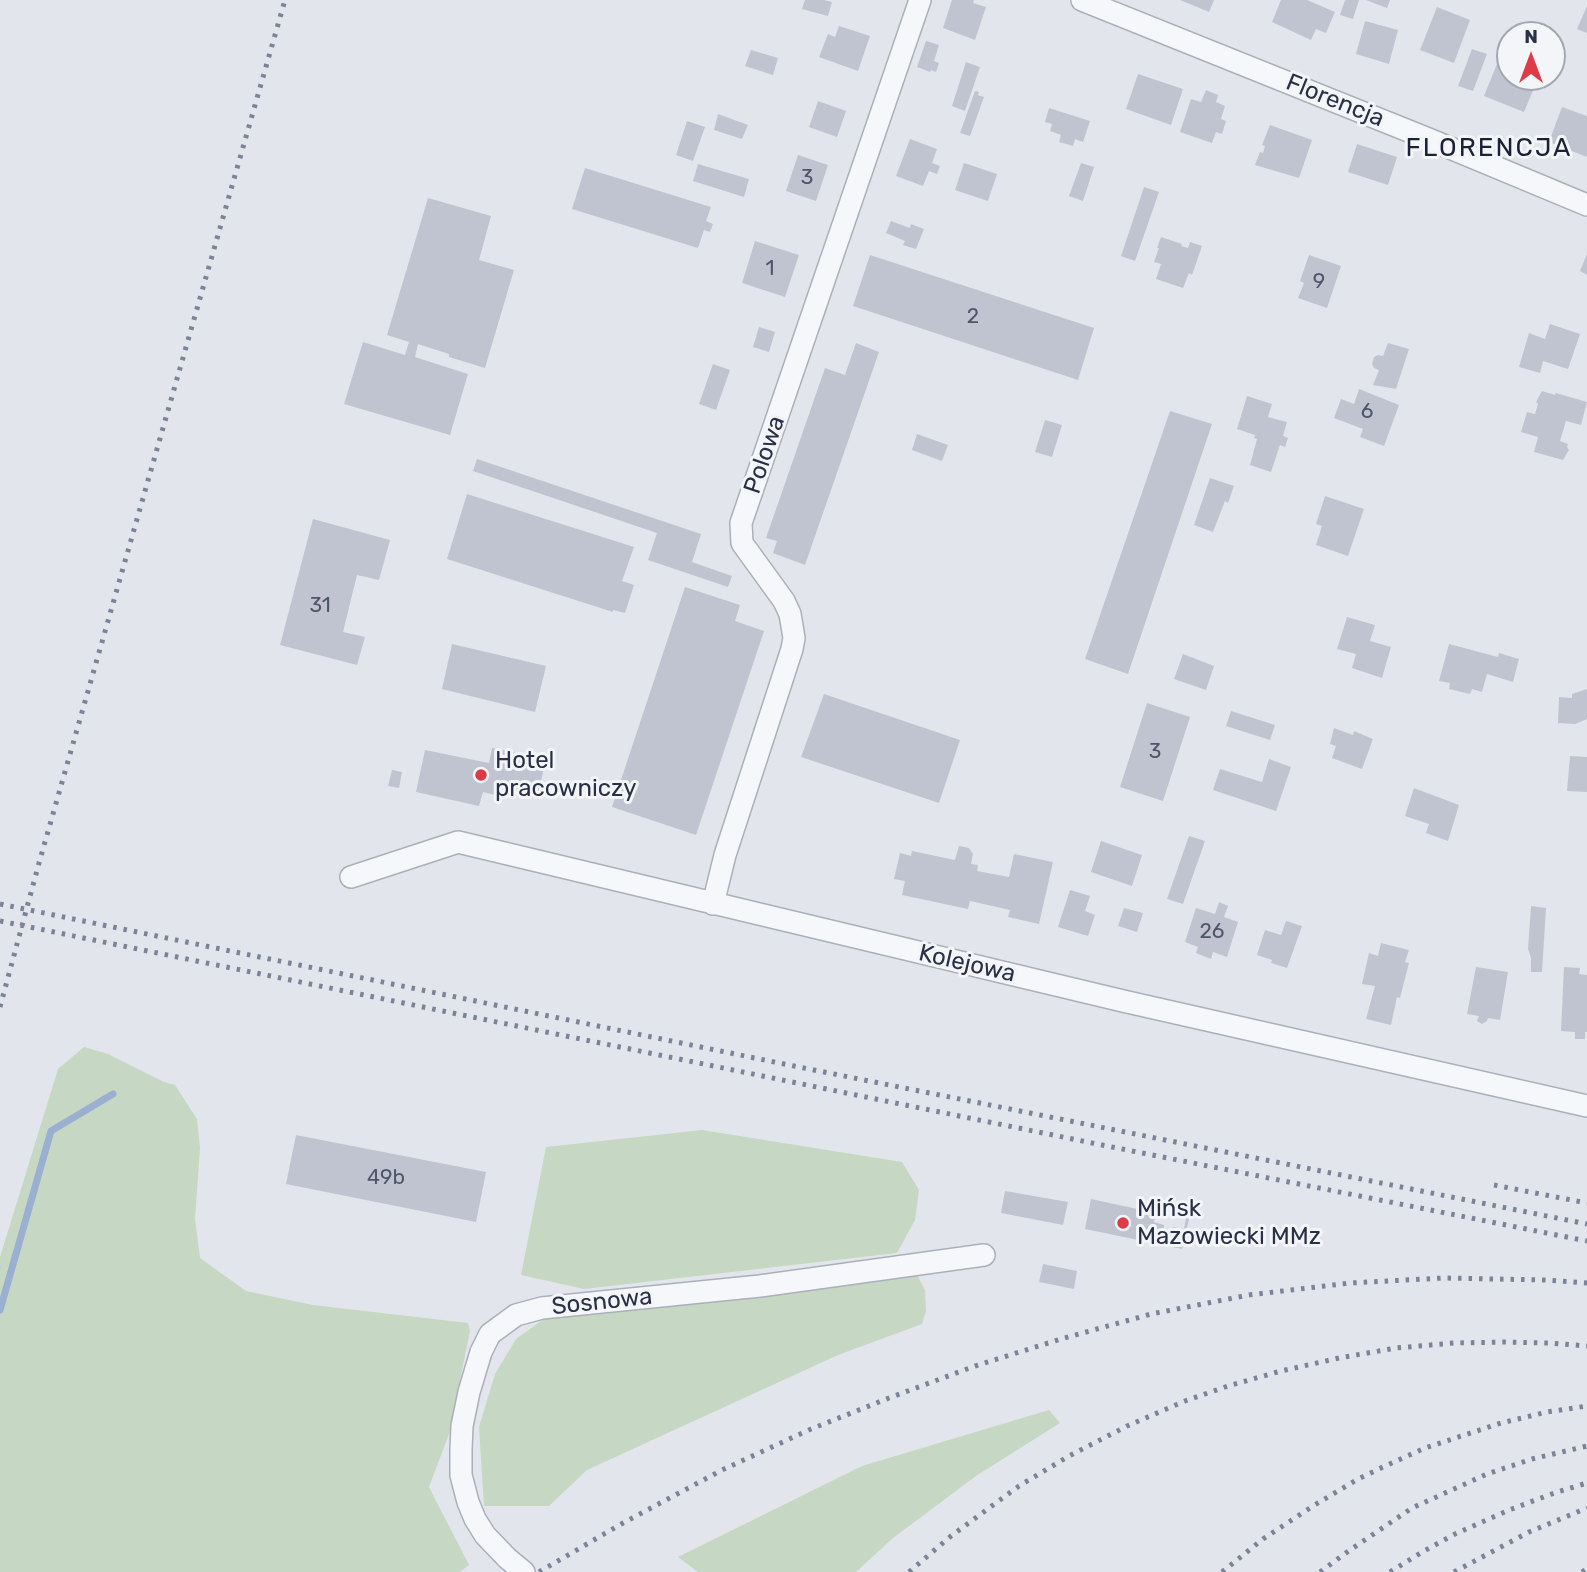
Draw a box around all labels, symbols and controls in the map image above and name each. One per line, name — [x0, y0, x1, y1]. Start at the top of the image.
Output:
north arrow — [1496, 21, 1566, 91]
text: N — [1524, 25, 1538, 48]
street label: Florencja — [1282, 68, 1388, 134]
district label: FLORENCJA — [1407, 132, 1571, 164]
house number: 3 — [801, 165, 813, 191]
house number: 1 — [766, 256, 774, 282]
house number: 9 — [1313, 269, 1325, 295]
house number: 2 — [967, 304, 979, 330]
house number: 6 — [1361, 399, 1373, 425]
street label: Polowa — [738, 412, 792, 498]
house number: 31 — [309, 593, 331, 619]
house number: 3 — [1149, 739, 1161, 765]
place label: Hotel pracowniczy — [495, 747, 636, 803]
marker: Hotel pracowniczy — [473, 767, 489, 783]
house number: 26 — [1200, 919, 1224, 945]
street label: Kolejowa — [916, 939, 1018, 989]
house number: 49b — [367, 1165, 405, 1191]
place label: Mińsk Mazowiecki MMz — [1137, 1195, 1321, 1251]
marker: Mińsk Mazowiecki MMz — [1115, 1215, 1131, 1231]
street label: Sosnowa — [550, 1282, 654, 1322]

